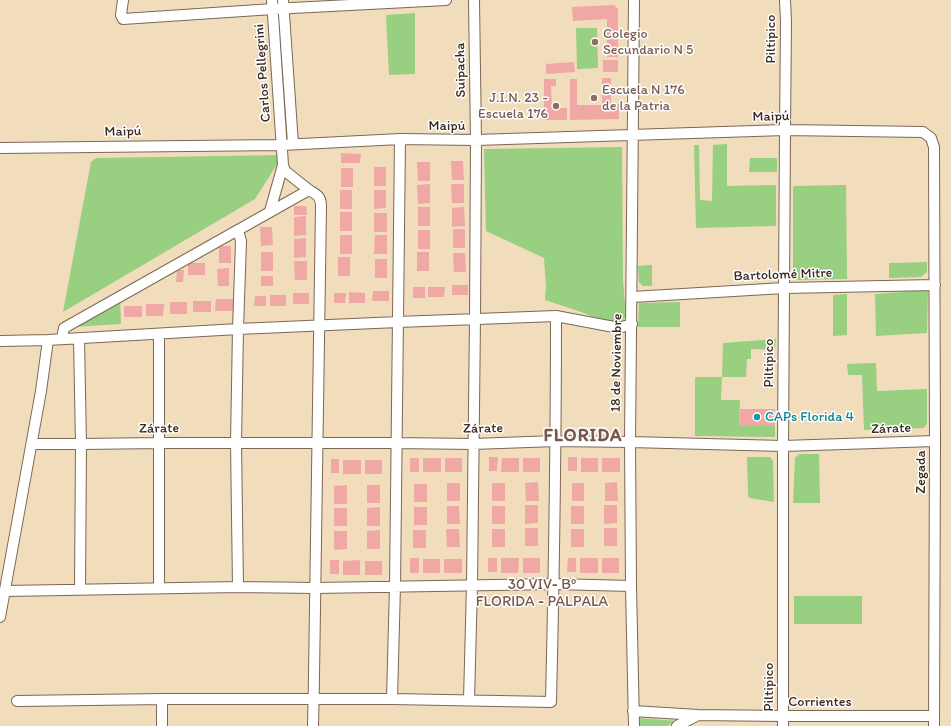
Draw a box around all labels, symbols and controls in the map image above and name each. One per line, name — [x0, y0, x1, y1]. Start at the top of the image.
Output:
street label: Piltipico — [763, 14, 779, 64]
street label: Carlos Pellegrini — [251, 23, 275, 123]
place label: Colegio Secundario N 5 — [603, 26, 693, 58]
marker: Colegio Secundario N 5 — [590, 37, 600, 47]
street label: Suipacha — [452, 42, 470, 98]
place label: Escuela N 176 de la Patria — [602, 82, 685, 114]
place label: J.I.N. 23 - Escuela 176 — [478, 90, 548, 122]
marker: Escuela N 176 de la Patria — [589, 93, 599, 103]
marker: J.I.N. 23 - Escuela 176 — [551, 101, 561, 111]
street label: Maipú — [752, 108, 790, 126]
street label: Maipú — [428, 118, 466, 134]
street label: Maipú — [104, 123, 142, 141]
street label: Bartolomé Mitre — [733, 265, 833, 285]
street label: 18 de Noviembre — [608, 313, 626, 413]
street label: Piltipico — [761, 338, 777, 388]
place label: CAPs Florida 4 — [765, 409, 854, 425]
marker: CAPs Florida 4 — [752, 412, 762, 422]
street label: Zárate — [139, 420, 179, 438]
street label: Zárate — [463, 420, 503, 438]
street label: Zárate — [871, 420, 911, 438]
district label: FLORIDA — [544, 425, 622, 447]
street label: Zegada — [913, 450, 929, 494]
district label: 30 VIV- Bº FLORIDA - PALPALA — [467, 576, 617, 611]
street label: Piltipico — [761, 662, 777, 712]
street label: Corrientes — [788, 694, 852, 710]

